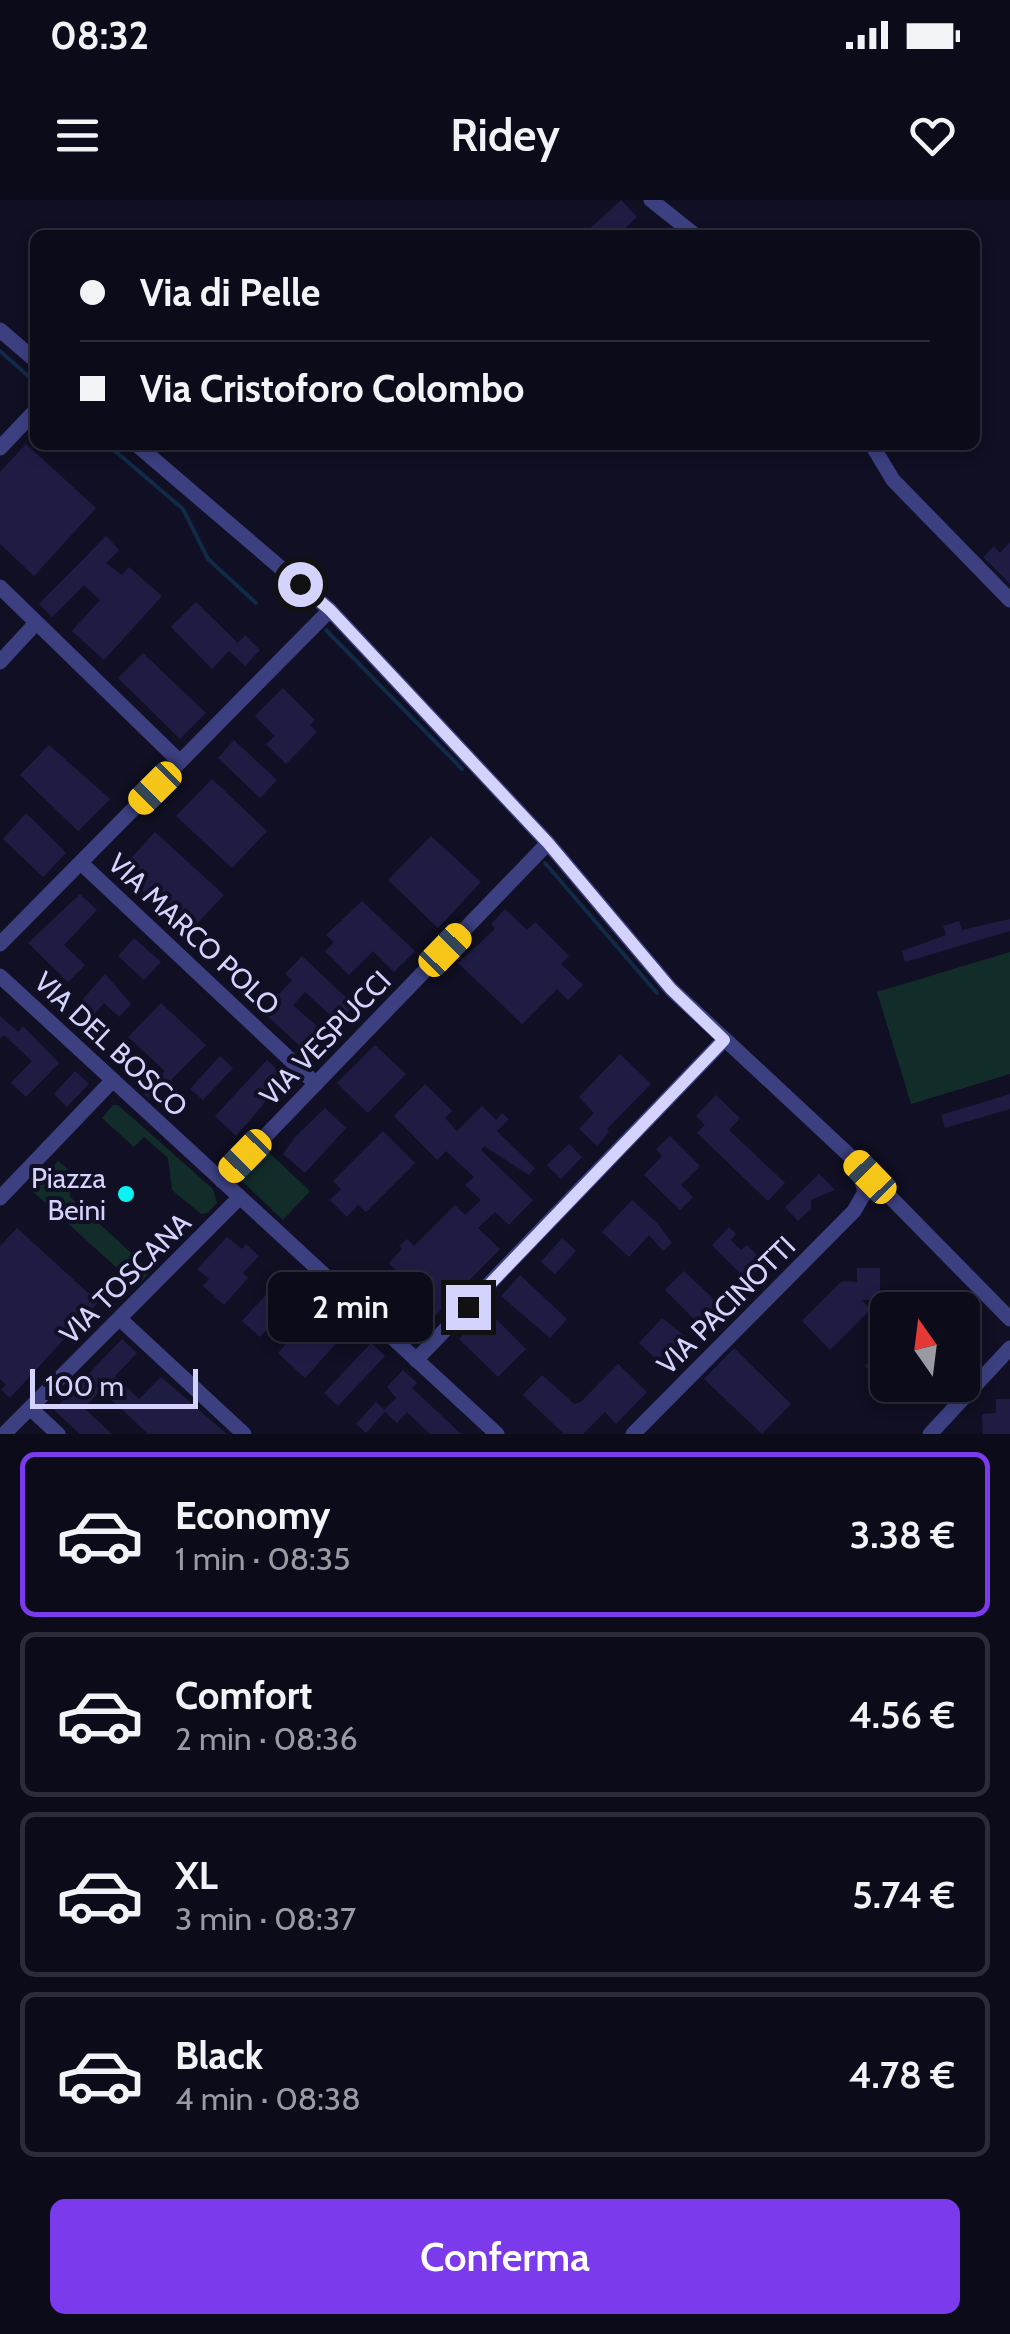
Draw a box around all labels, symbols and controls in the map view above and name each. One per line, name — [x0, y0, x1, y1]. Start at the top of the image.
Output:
text: 08:32 — [50, 12, 149, 59]
icon: menu — [50, 108, 105, 163]
text: Ridey — [450, 108, 560, 162]
icon: heart — [905, 108, 960, 163]
text: Via di Pelle — [140, 269, 320, 316]
text: Via Cristoforo Colombo — [140, 365, 524, 412]
route start — [278, 562, 323, 607]
car — [123, 756, 187, 820]
street label: VIA MARCO POLO — [101, 846, 287, 1022]
car — [413, 918, 477, 982]
street label: VIA DEL BOSCO — [27, 964, 195, 1124]
street label: VIA VESPUCCI — [252, 964, 398, 1112]
car — [213, 1124, 277, 1188]
car — [838, 1145, 902, 1209]
place label: Piazza Beini — [31, 1161, 107, 1227]
marker: Piazza Beini — [115, 1183, 137, 1205]
street label: VIA TOSCANA — [52, 1205, 198, 1351]
street label: VIA PACINOTTI — [650, 1229, 802, 1381]
callout: 2 min — [268, 1272, 433, 1342]
route end — [446, 1285, 491, 1330]
text: 2 min — [312, 1287, 389, 1326]
north arrow — [870, 1292, 980, 1402]
map controls — [870, 1292, 980, 1402]
scale bar — [30, 1364, 198, 1408]
text: 100 m — [45, 1369, 124, 1403]
icon: car — [55, 1490, 145, 1580]
text: Economy — [175, 1492, 330, 1539]
text: 3.38 € — [850, 1511, 955, 1558]
text: 1 min · 08:35 — [175, 1539, 350, 1578]
icon: car — [55, 1670, 145, 1760]
text: Comfort — [175, 1672, 312, 1719]
text: 4.56 € — [849, 1691, 955, 1738]
text: 2 min · 08:36 — [175, 1719, 358, 1758]
icon: car — [55, 1850, 145, 1940]
text: XL — [175, 1852, 218, 1899]
text: 5.74 € — [852, 1871, 955, 1918]
text: 3 min · 08:37 — [175, 1899, 356, 1938]
icon: car — [55, 2030, 145, 2120]
text: Black — [175, 2032, 263, 2079]
text: 4.78 € — [849, 2051, 955, 2098]
text: 4 min · 08:38 — [175, 2079, 361, 2118]
button: Conferma — [50, 2199, 960, 2314]

